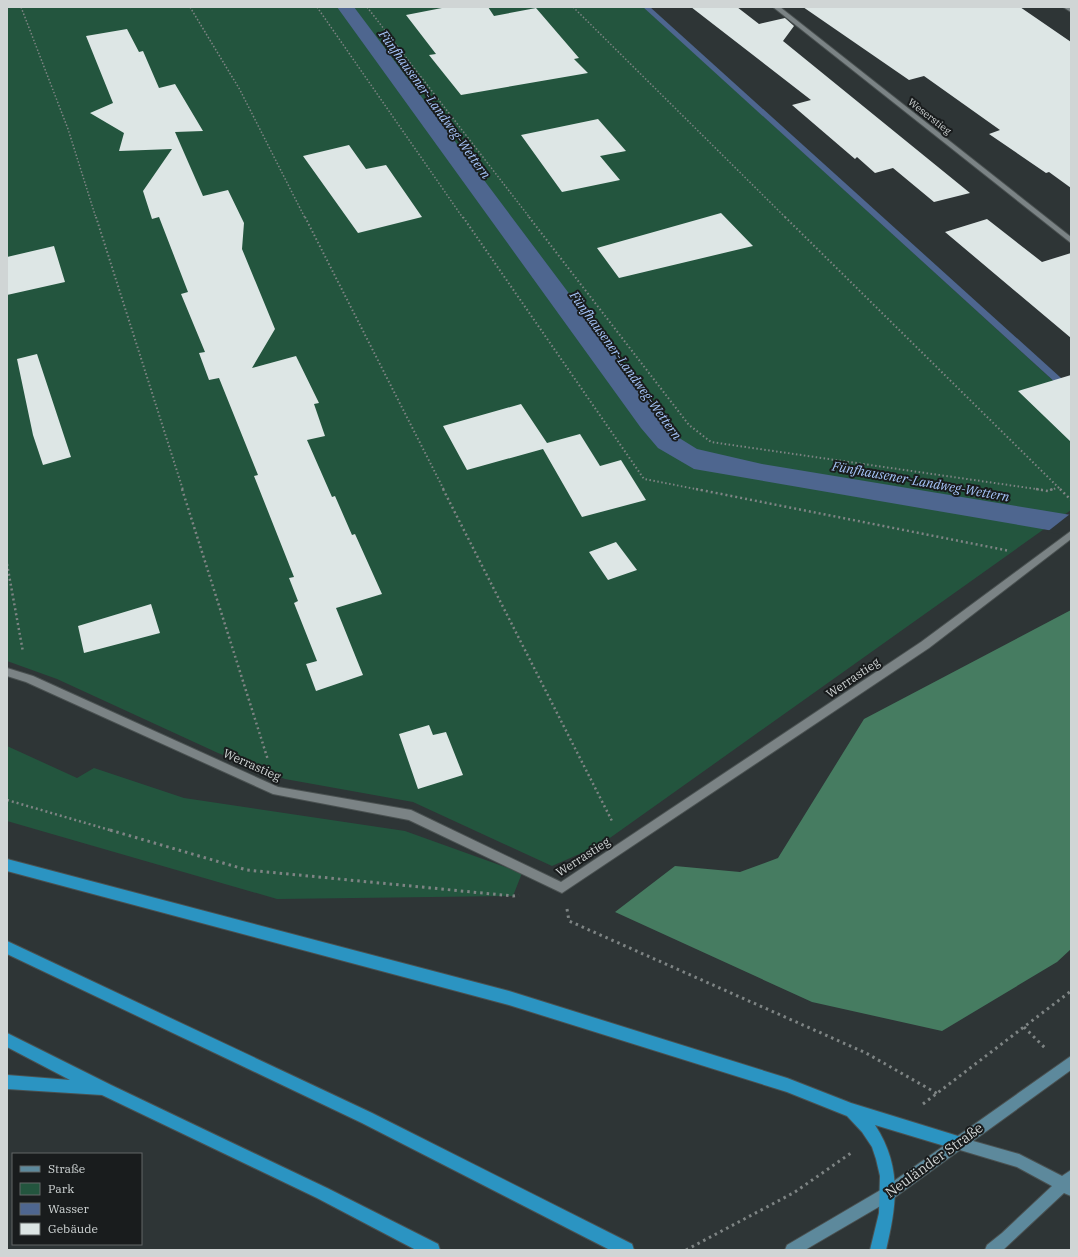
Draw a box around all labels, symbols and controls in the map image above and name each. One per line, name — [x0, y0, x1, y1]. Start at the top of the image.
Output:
water label: Fünfhausener-Landweg-Wettern — [374, 26, 495, 182]
street label: Weserstieg — [905, 95, 954, 138]
water label: Fünfhausener-Landweg-Wettern — [565, 287, 686, 443]
water label: Fünfhausener-Landweg-Wettern — [830, 457, 1011, 506]
street label: Werrastieg — [823, 654, 883, 701]
street label: Werrastieg — [221, 745, 284, 784]
street label: Werrastieg — [553, 833, 613, 880]
street label: Neuländer Straße — [881, 1118, 987, 1202]
legend — [12, 1153, 142, 1245]
text: Straße — [48, 1161, 85, 1176]
text: Park — [48, 1181, 74, 1196]
text: Wasser — [48, 1201, 90, 1216]
text: Gebäude — [48, 1221, 98, 1236]

